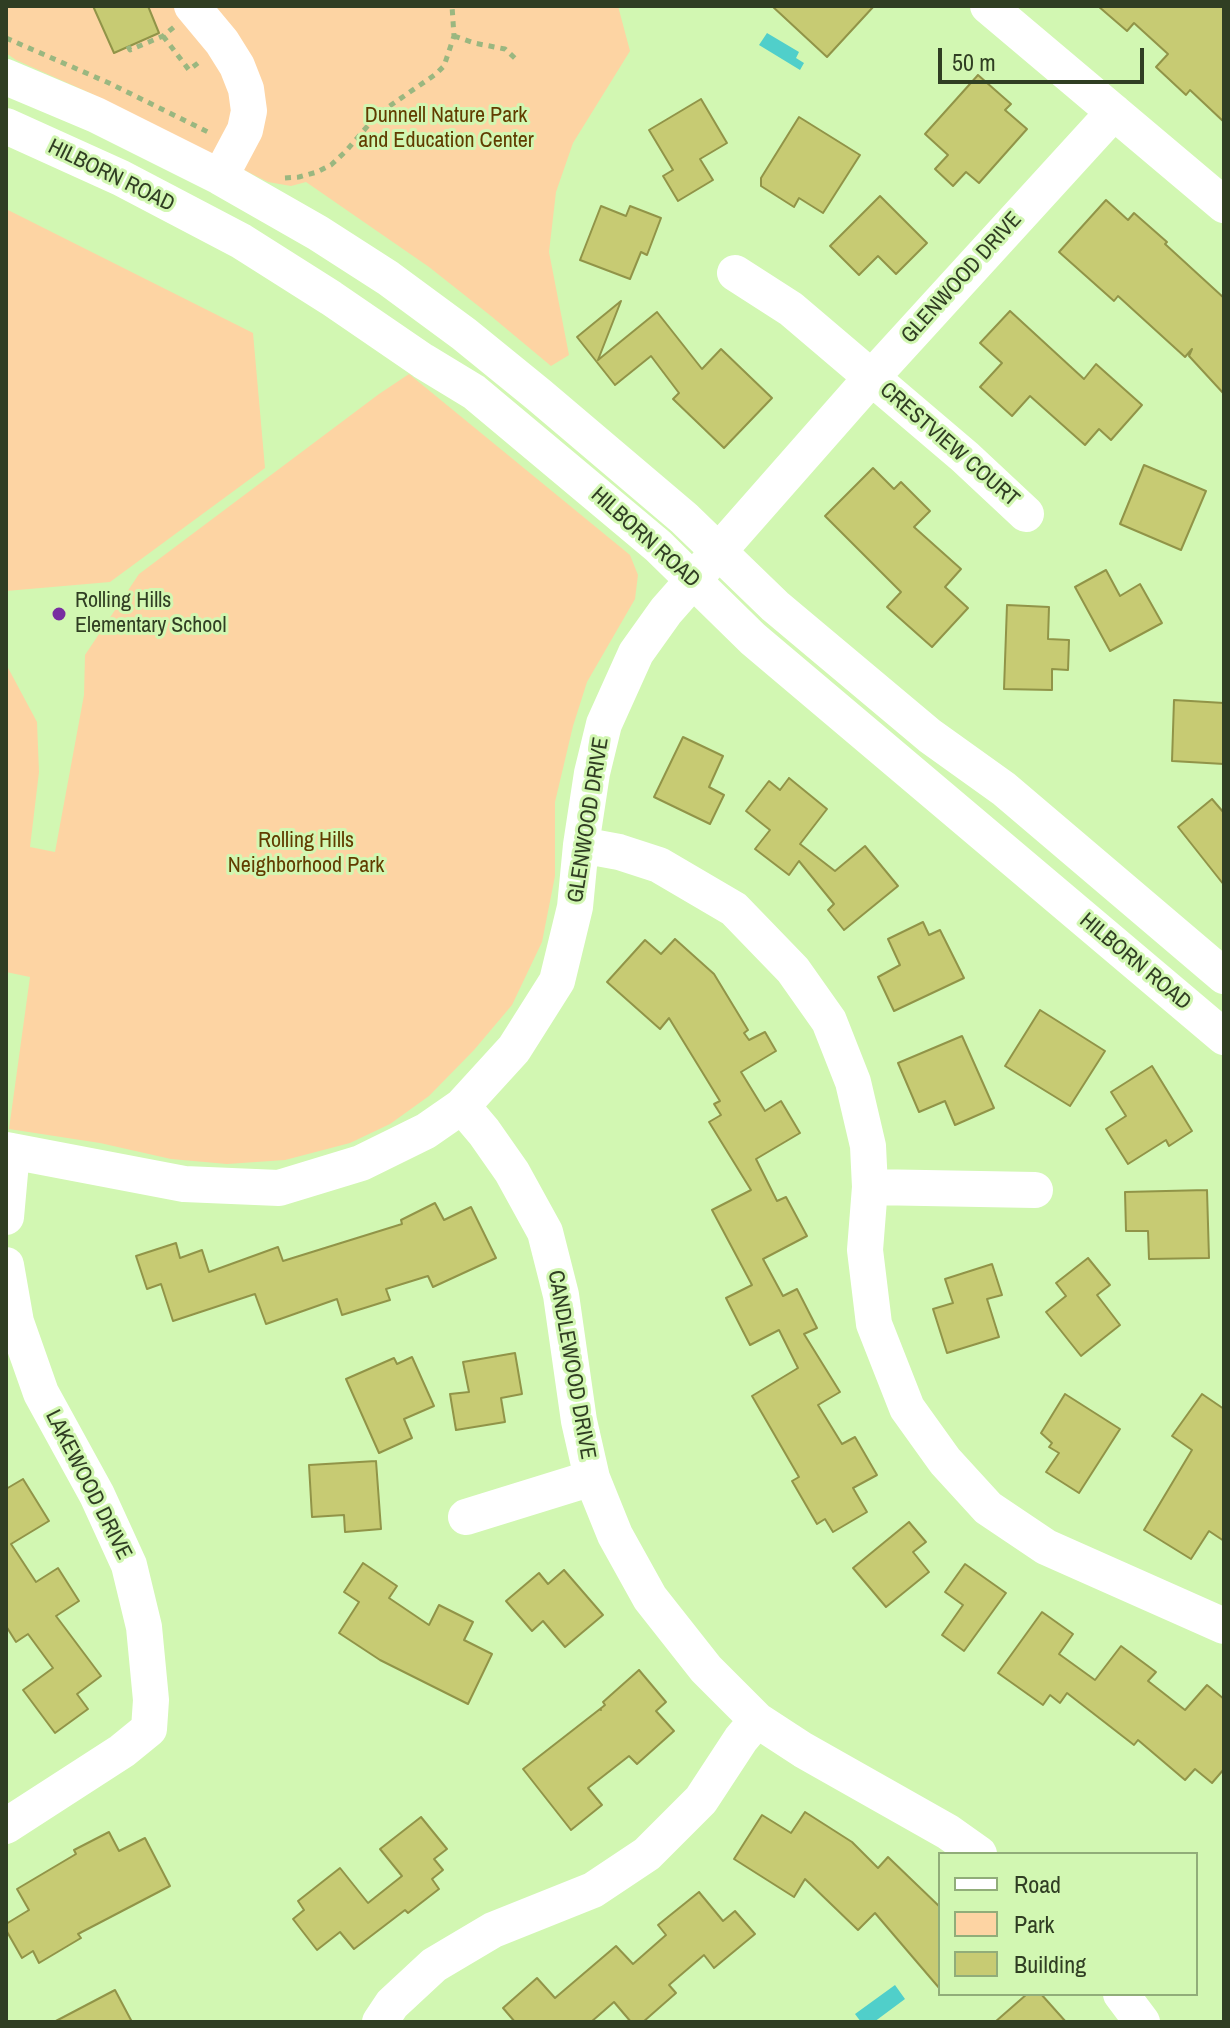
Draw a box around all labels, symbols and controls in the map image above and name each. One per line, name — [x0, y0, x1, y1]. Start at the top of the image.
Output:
scale bar — [942, 32, 1148, 82]
text: 50 m — [952, 46, 996, 78]
park label: Dunnell Nature Park and Education Center — [358, 103, 534, 154]
street label: HILBORN ROAD — [44, 134, 178, 218]
street label: GLENWOOD DRIVE — [896, 207, 1028, 349]
street label: CRESTVIEW COURT — [874, 377, 1024, 513]
street label: HILBORN ROAD — [585, 482, 705, 594]
place label: Rolling Hills Elementary School — [75, 588, 226, 640]
marker: Rolling Hills Elementary School — [50, 605, 68, 623]
street label: GLENWOOD DRIVE — [563, 735, 615, 905]
park label: Rolling Hills Neighborhood Park — [228, 828, 384, 880]
street label: HILBORN ROAD — [1074, 908, 1196, 1016]
street label: CANDLEWOOD DRIVE — [541, 1268, 601, 1462]
street label: LAKEWOOD DRIVE — [39, 1406, 137, 1564]
legend — [938, 1852, 1198, 1996]
text: Road — [1014, 1868, 1061, 1900]
text: Park — [1014, 1908, 1054, 1940]
text: Building — [1014, 1948, 1086, 1980]

